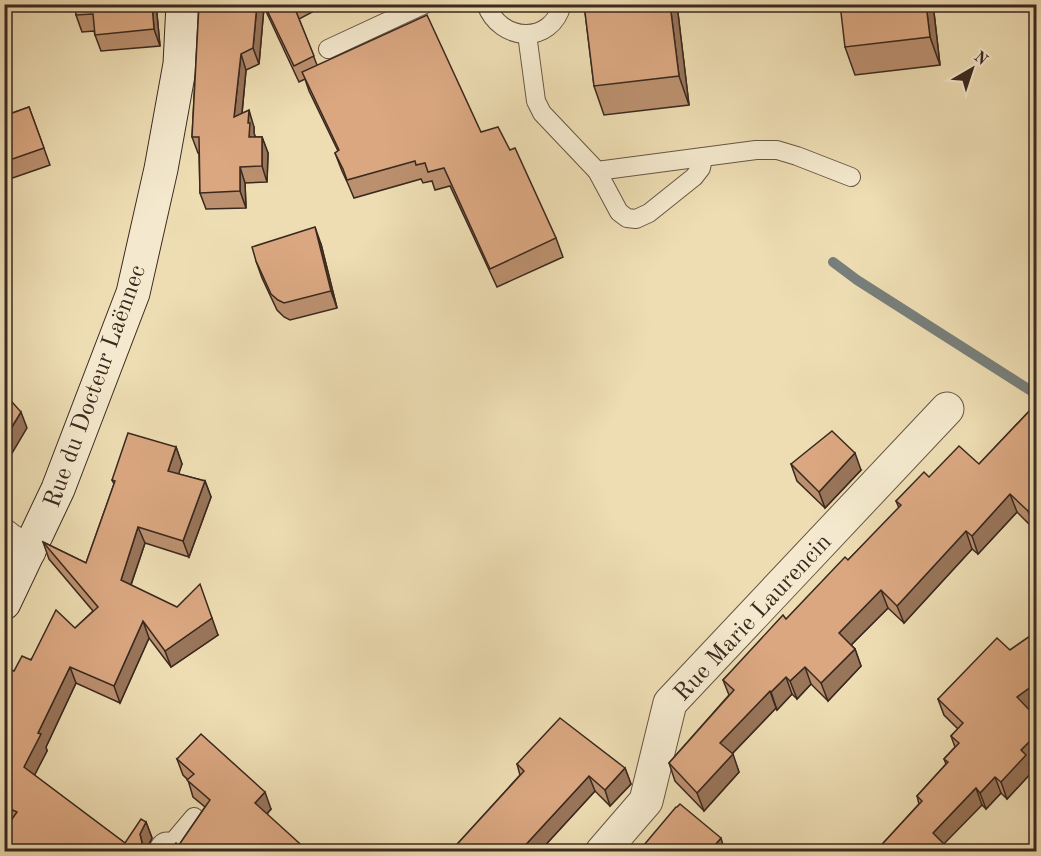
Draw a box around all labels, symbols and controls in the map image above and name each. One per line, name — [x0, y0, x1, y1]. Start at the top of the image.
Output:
north arrow — [942, 39, 1002, 99]
text: N — [970, 49, 991, 69]
street label: Rue du Docteur Laënnec — [41, 262, 151, 511]
street label: Rue Marie Laurencin — [670, 530, 837, 706]

